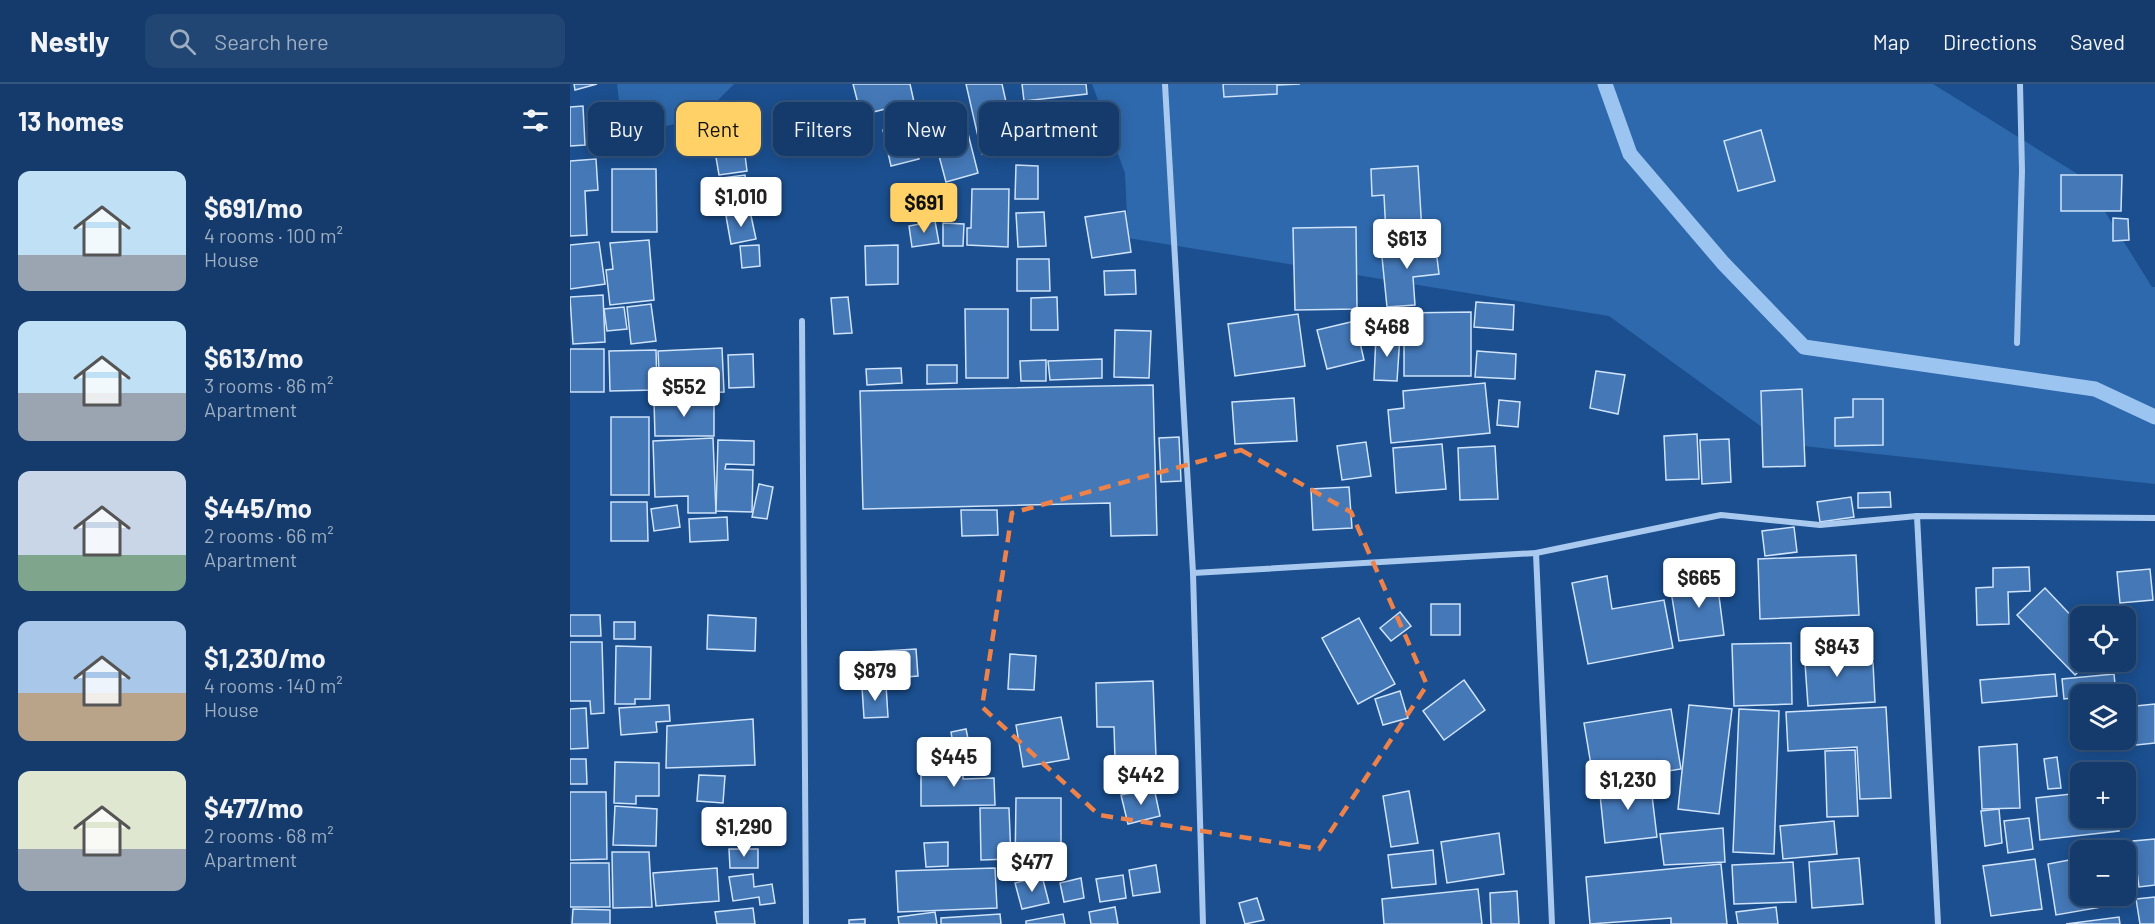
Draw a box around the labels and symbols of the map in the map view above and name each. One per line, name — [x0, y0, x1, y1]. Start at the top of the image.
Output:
pin: $1,010 — [692, 177, 790, 228]
pin: $691 — [888, 183, 960, 234]
pin: $613 — [1371, 219, 1443, 270]
pin: $468 — [1351, 307, 1423, 358]
pin: $552 — [648, 367, 720, 418]
pin: $665 — [1663, 558, 1735, 609]
pin: $843 — [1801, 627, 1873, 678]
pin: $879 — [839, 651, 911, 702]
pin: $445 — [918, 737, 990, 788]
pin: $442 — [1105, 755, 1177, 806]
pin: $1,230 — [1579, 760, 1677, 811]
pin: $1,290 — [695, 807, 793, 858]
pin: $477 — [996, 842, 1068, 893]

